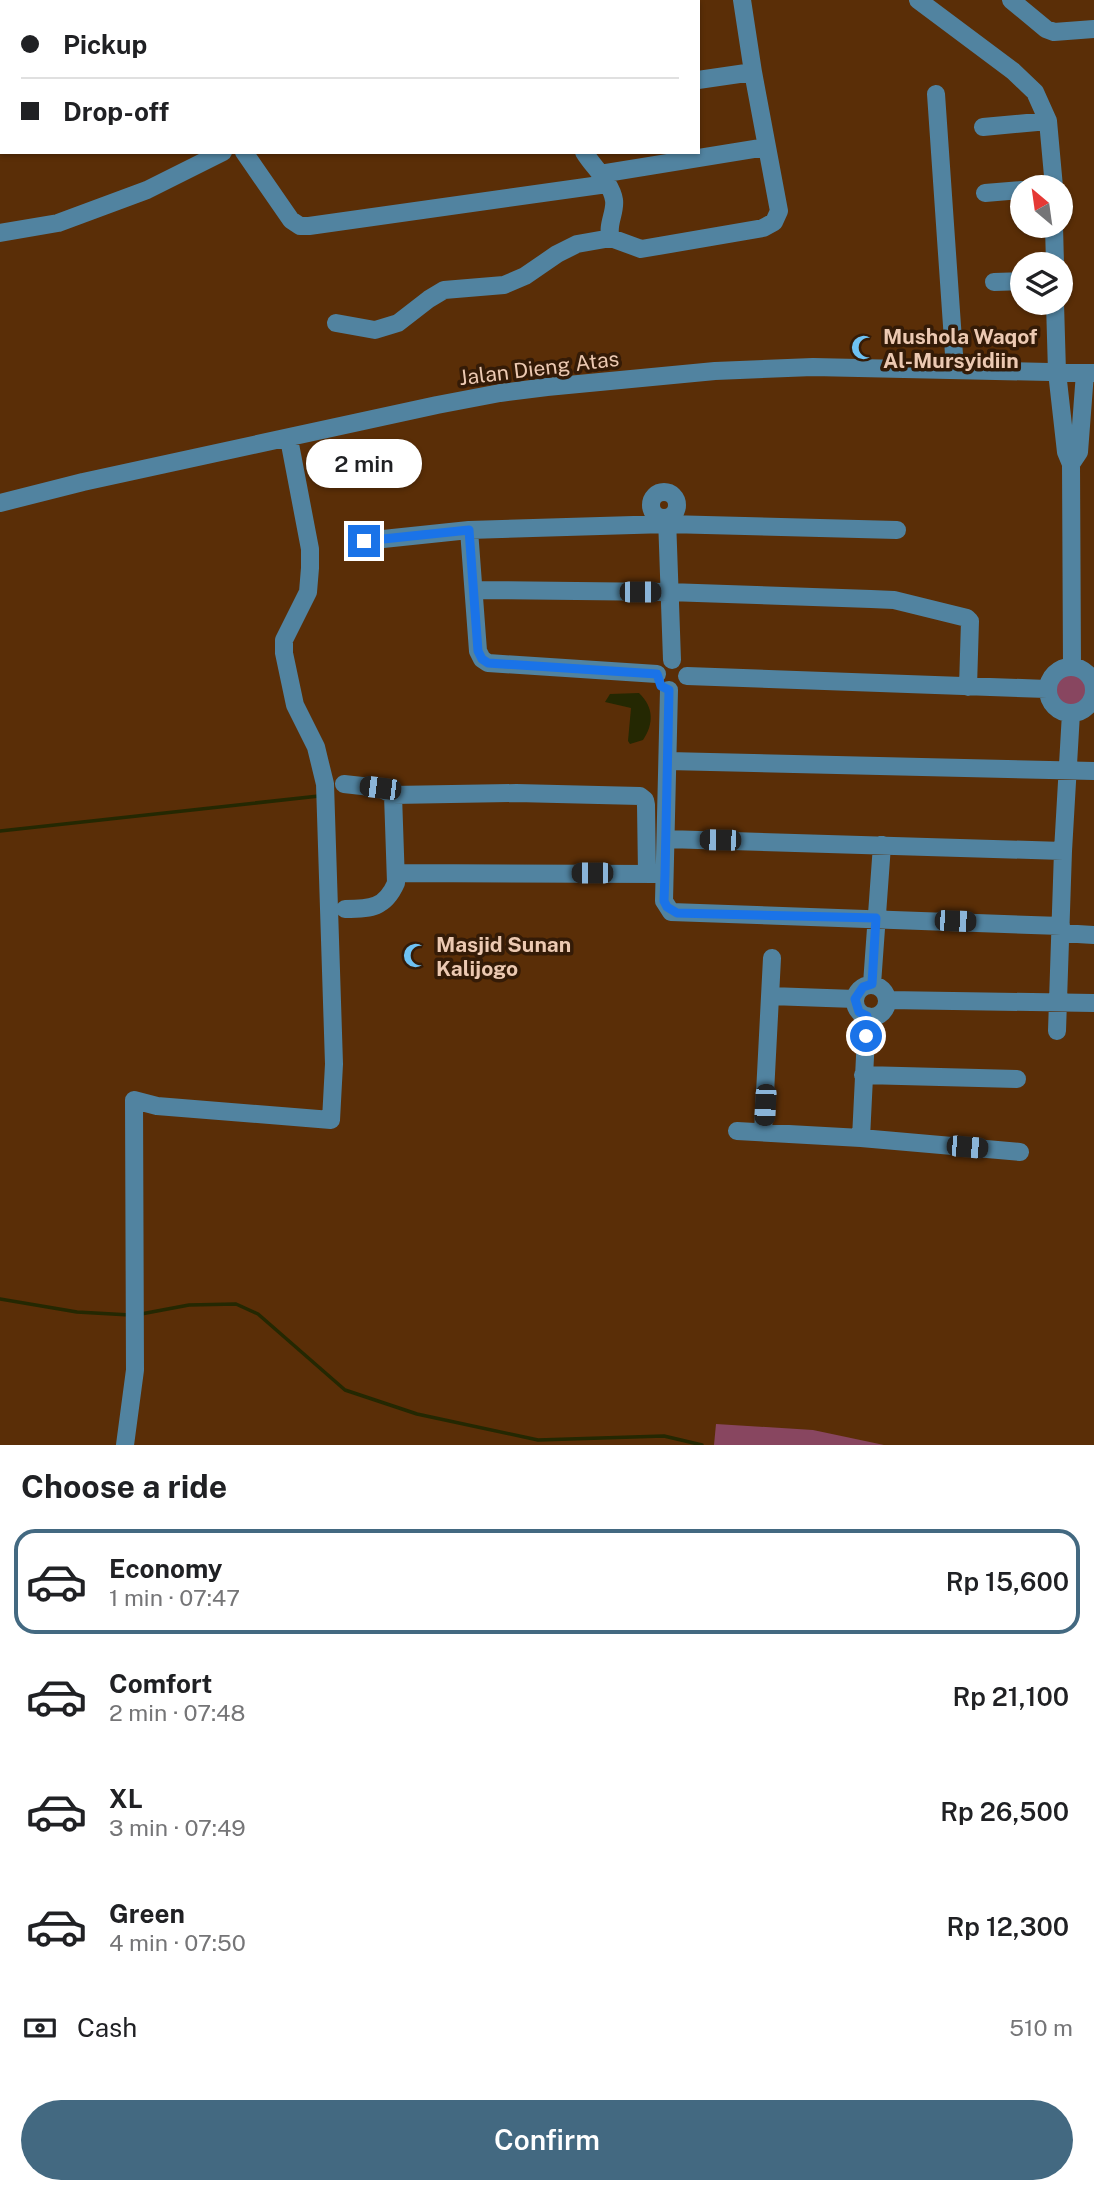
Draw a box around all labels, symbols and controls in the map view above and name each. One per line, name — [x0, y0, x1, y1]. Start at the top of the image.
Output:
text: Pickup — [63, 29, 147, 60]
text: Drop-off — [63, 96, 169, 127]
north arrow — [1010, 175, 1073, 238]
map controls — [1010, 175, 1073, 315]
button: layers — [1010, 252, 1073, 315]
place label: Mushola Waqof Al-Mursyidiin — [883, 324, 1037, 373]
mosque icon: Mushola Waqof Al-Mursyidiin — [849, 334, 877, 362]
street label: Jalan Dieng Atas — [458, 346, 620, 390]
callout: 2 min — [306, 440, 422, 489]
text: 2 min — [334, 450, 394, 477]
route end — [348, 525, 380, 557]
car — [620, 582, 662, 603]
car — [358, 775, 403, 801]
car — [699, 829, 742, 851]
car — [572, 863, 614, 884]
car — [934, 910, 977, 932]
place label: Masjid Sunan Kalijogo — [436, 932, 571, 981]
mosque icon: Masjid Sunan Kalijogo — [402, 942, 430, 970]
route start — [850, 1020, 882, 1052]
car — [754, 1083, 777, 1127]
car — [946, 1135, 989, 1159]
text: Choose a ride — [21, 1468, 227, 1505]
icon: car — [25, 1550, 88, 1613]
text: Economy — [109, 1553, 222, 1584]
text: Rp 15,600 — [946, 1566, 1069, 1597]
text: 1 min · 07:47 — [109, 1584, 240, 1611]
icon: car — [25, 1665, 88, 1728]
text: Comfort — [109, 1668, 212, 1699]
text: Rp 21,100 — [952, 1681, 1069, 1712]
text: 2 min · 07:48 — [109, 1699, 245, 1726]
icon: car — [25, 1780, 88, 1843]
text: XL — [109, 1783, 143, 1814]
text: Rp 26,500 — [940, 1796, 1069, 1827]
text: 3 min · 07:49 — [109, 1814, 246, 1841]
icon: car — [25, 1895, 88, 1958]
text: Green — [109, 1898, 185, 1929]
text: Rp 12,300 — [947, 1911, 1069, 1942]
text: 4 min · 07:50 — [109, 1929, 246, 1956]
icon: cash — [21, 2009, 59, 2047]
text: Cash — [77, 2012, 137, 2043]
text: 510 m — [1009, 2014, 1073, 2041]
button: Confirm — [21, 2100, 1073, 2180]

